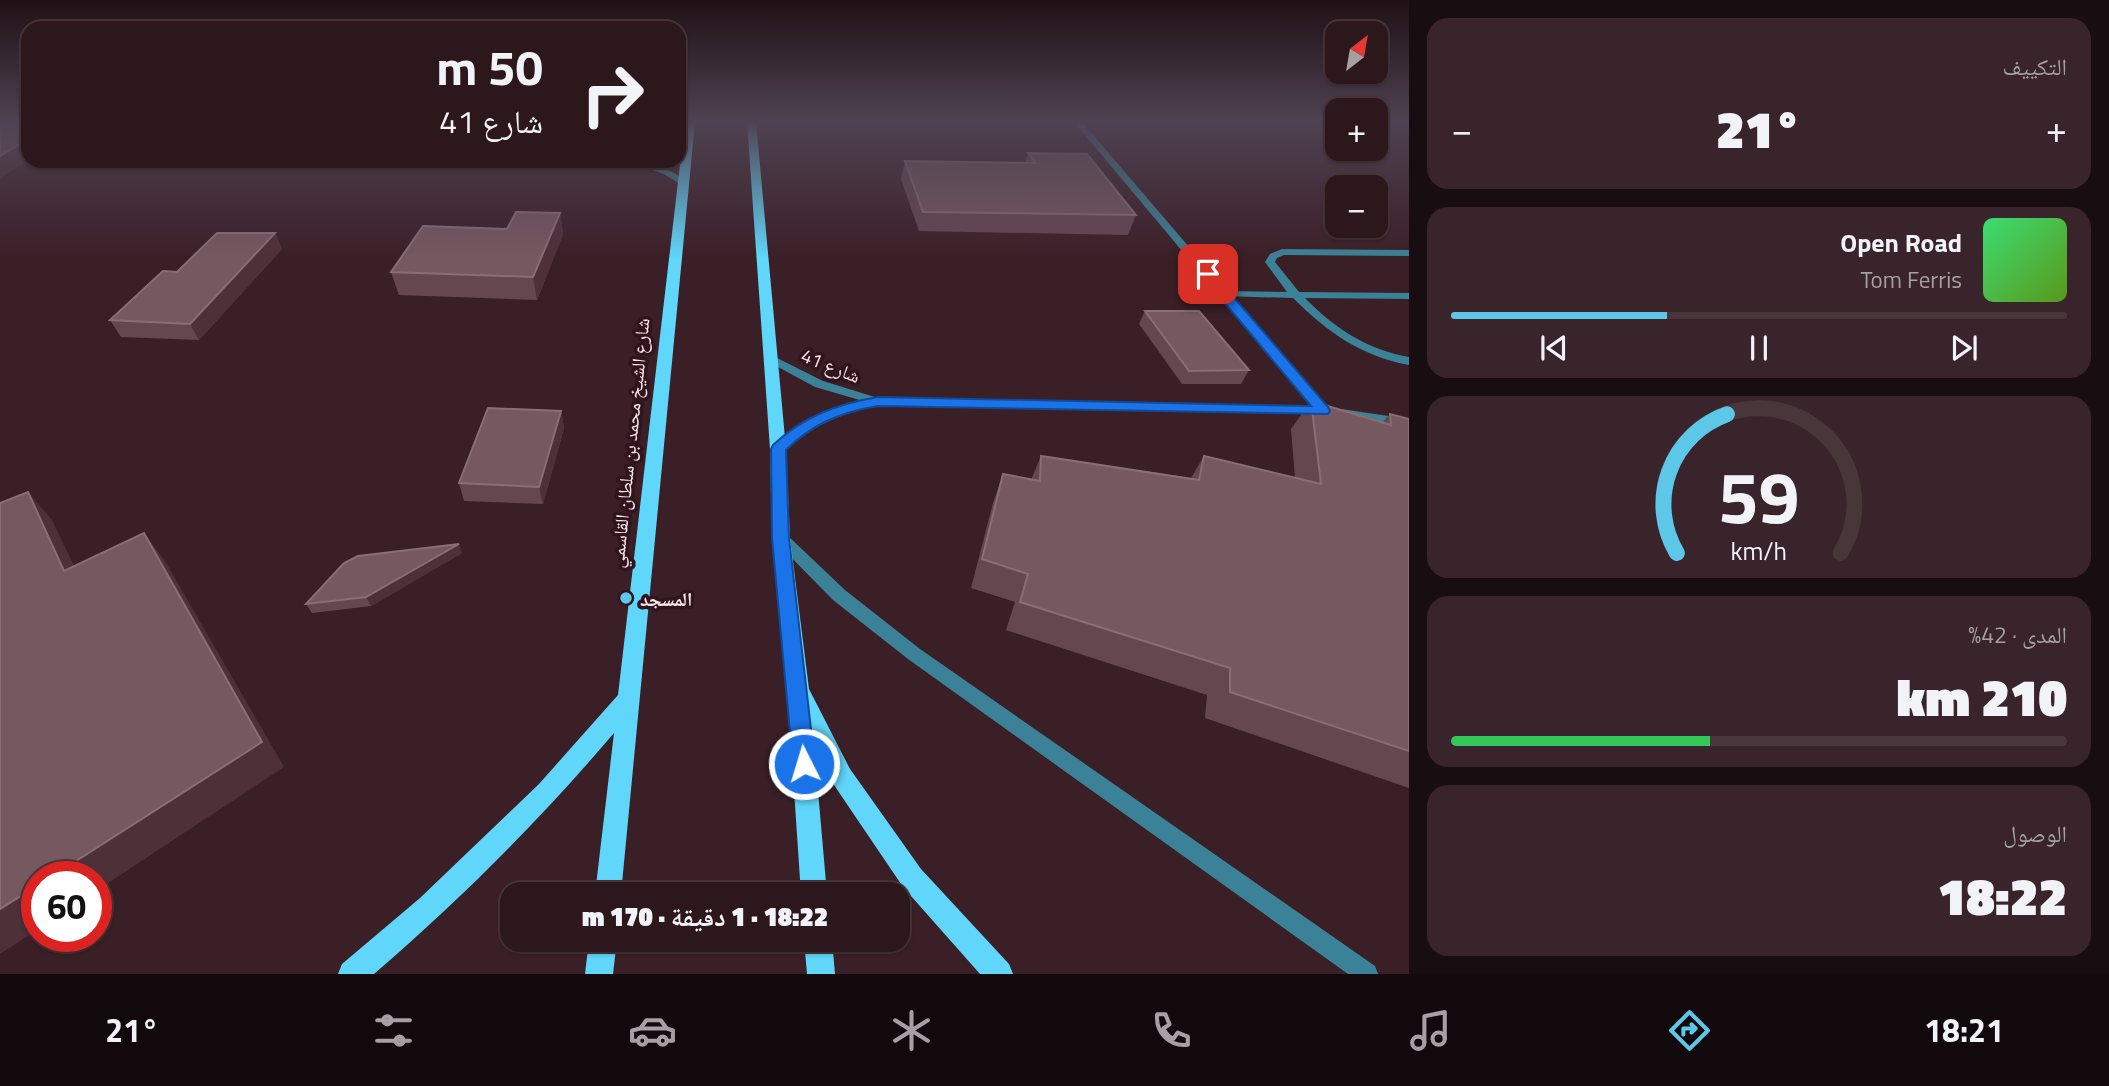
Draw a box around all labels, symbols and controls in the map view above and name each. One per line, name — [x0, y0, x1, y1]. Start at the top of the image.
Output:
north arrow — [1325, 21, 1388, 84]
map controls — [1325, 21, 1388, 238]
text: 50 m — [436, 29, 543, 104]
icon: right — [567, 49, 658, 140]
text: التكييف — [2002, 49, 2067, 84]
text: 21° — [1716, 89, 1802, 168]
text: شارع 41 — [439, 97, 543, 145]
button: + — [1325, 98, 1388, 161]
text: − — [1451, 100, 1472, 158]
text: + — [2046, 100, 2067, 158]
button: − — [1325, 175, 1388, 238]
text: Open Road — [1840, 223, 1962, 262]
pin — [1178, 244, 1238, 304]
icon: arrive — [1189, 255, 1227, 293]
text: Tom Ferris — [1861, 262, 1962, 297]
street label: شارع الشيخ محمد بن سلطان القاسمي — [601, 317, 658, 570]
icon: previous — [1535, 329, 1573, 367]
icon: pause — [1740, 329, 1778, 367]
icon: next — [1945, 329, 1983, 367]
street label: شارع 41 — [797, 340, 865, 390]
text: 59 — [1718, 441, 1800, 551]
text: km/h — [1731, 532, 1787, 570]
place label: المسجد — [640, 584, 692, 613]
marker: المسجد — [618, 590, 634, 606]
text: المدى · 42% — [1968, 617, 2067, 652]
text: 210 km — [1896, 657, 2067, 736]
position arrow — [767, 727, 841, 801]
text: الوصول — [2003, 816, 2067, 851]
text: 18:22 — [1938, 856, 2067, 935]
speed limit sign: 60 — [21, 861, 112, 952]
text: 18:22 · 1 دقيقة · 170 m — [582, 897, 828, 936]
text: 21° — [105, 1006, 159, 1054]
icon: filters — [369, 1006, 418, 1055]
icon: car — [628, 1006, 677, 1055]
icon: climate — [887, 1006, 936, 1055]
icon: phone — [1147, 1006, 1196, 1055]
icon: music — [1406, 1006, 1455, 1055]
icon: directions — [1665, 1006, 1714, 1055]
text: 18:21 — [1924, 1006, 2004, 1054]

